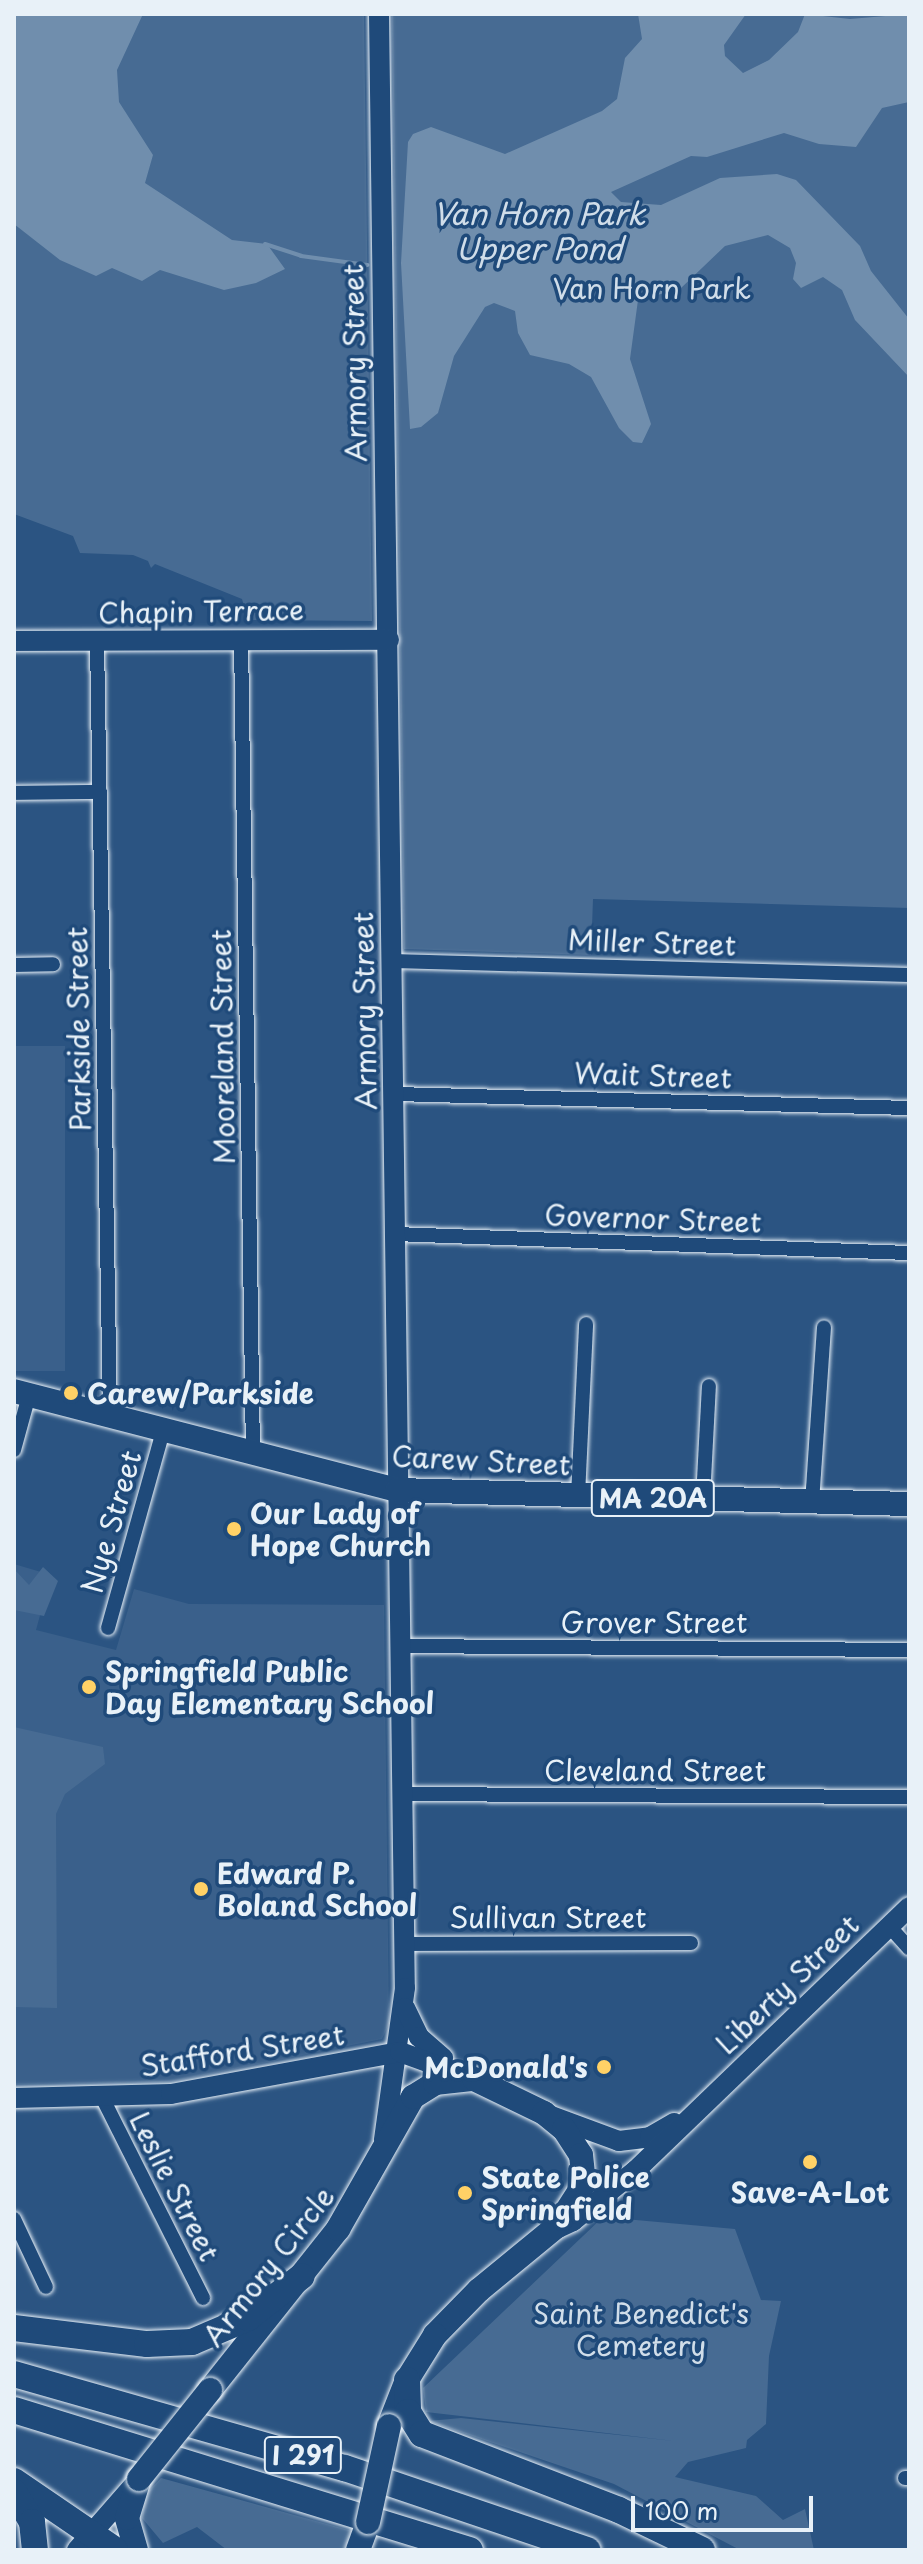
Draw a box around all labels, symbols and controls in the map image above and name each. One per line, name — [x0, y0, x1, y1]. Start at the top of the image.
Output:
water label: Van Horn Park Upper Pond — [433, 195, 645, 266]
street label: Armory Street — [335, 264, 373, 462]
park label: Van Horn Park — [553, 271, 751, 305]
street label: Chapin Terrace — [98, 592, 304, 630]
street label: Armory Street — [345, 912, 383, 1110]
street label: Miller Street — [566, 922, 738, 962]
street label: Parkside Street — [59, 926, 97, 1132]
street label: Mooreland Street — [203, 929, 241, 1165]
street label: Wait Street — [574, 1055, 732, 1095]
street label: Governor Street — [544, 1197, 762, 1239]
place label: Carew/Parkside — [87, 1376, 314, 1410]
marker: Carew/Parkside — [62, 1384, 80, 1402]
street label: Carew Street — [391, 1439, 571, 1481]
street label: Nye Street — [75, 1447, 147, 1597]
road number: MA 20A — [589, 1476, 717, 1520]
place label: Our Lady of Hope Church — [250, 1496, 432, 1562]
marker: Our Lady of Hope Church — [225, 1520, 243, 1538]
street label: Grover Street — [560, 1605, 748, 1639]
place label: Springfield Public Day Elementary School — [105, 1654, 435, 1720]
marker: Springfield Public Day Elementary School — [80, 1678, 98, 1696]
street label: Cleveland Street — [544, 1753, 766, 1787]
place label: Edward P. Boland School — [217, 1856, 417, 1922]
marker: Edward P. Boland School — [192, 1880, 210, 1898]
street label: Sullivan Street — [449, 1900, 647, 1934]
street label: Liberty Street — [708, 1907, 866, 2061]
street label: Stafford Street — [137, 2017, 347, 2083]
place label: McDonald's — [424, 2050, 588, 2084]
marker: McDonald's — [595, 2058, 613, 2076]
street label: Leslie Street — [122, 2105, 228, 2267]
marker: Save-A-Lot — [801, 2153, 819, 2171]
place label: State Police Springfield — [481, 2160, 650, 2226]
place label: Save-A-Lot — [730, 2175, 890, 2209]
street label: Armory Circle — [195, 2179, 341, 2353]
marker: State Police Springfield — [456, 2184, 474, 2202]
park label: Saint Benedict's Cemetery — [533, 2296, 749, 2362]
road number: I 291 — [263, 2433, 343, 2477]
scale bar — [635, 2480, 817, 2530]
text: 100 m — [645, 2492, 718, 2528]

